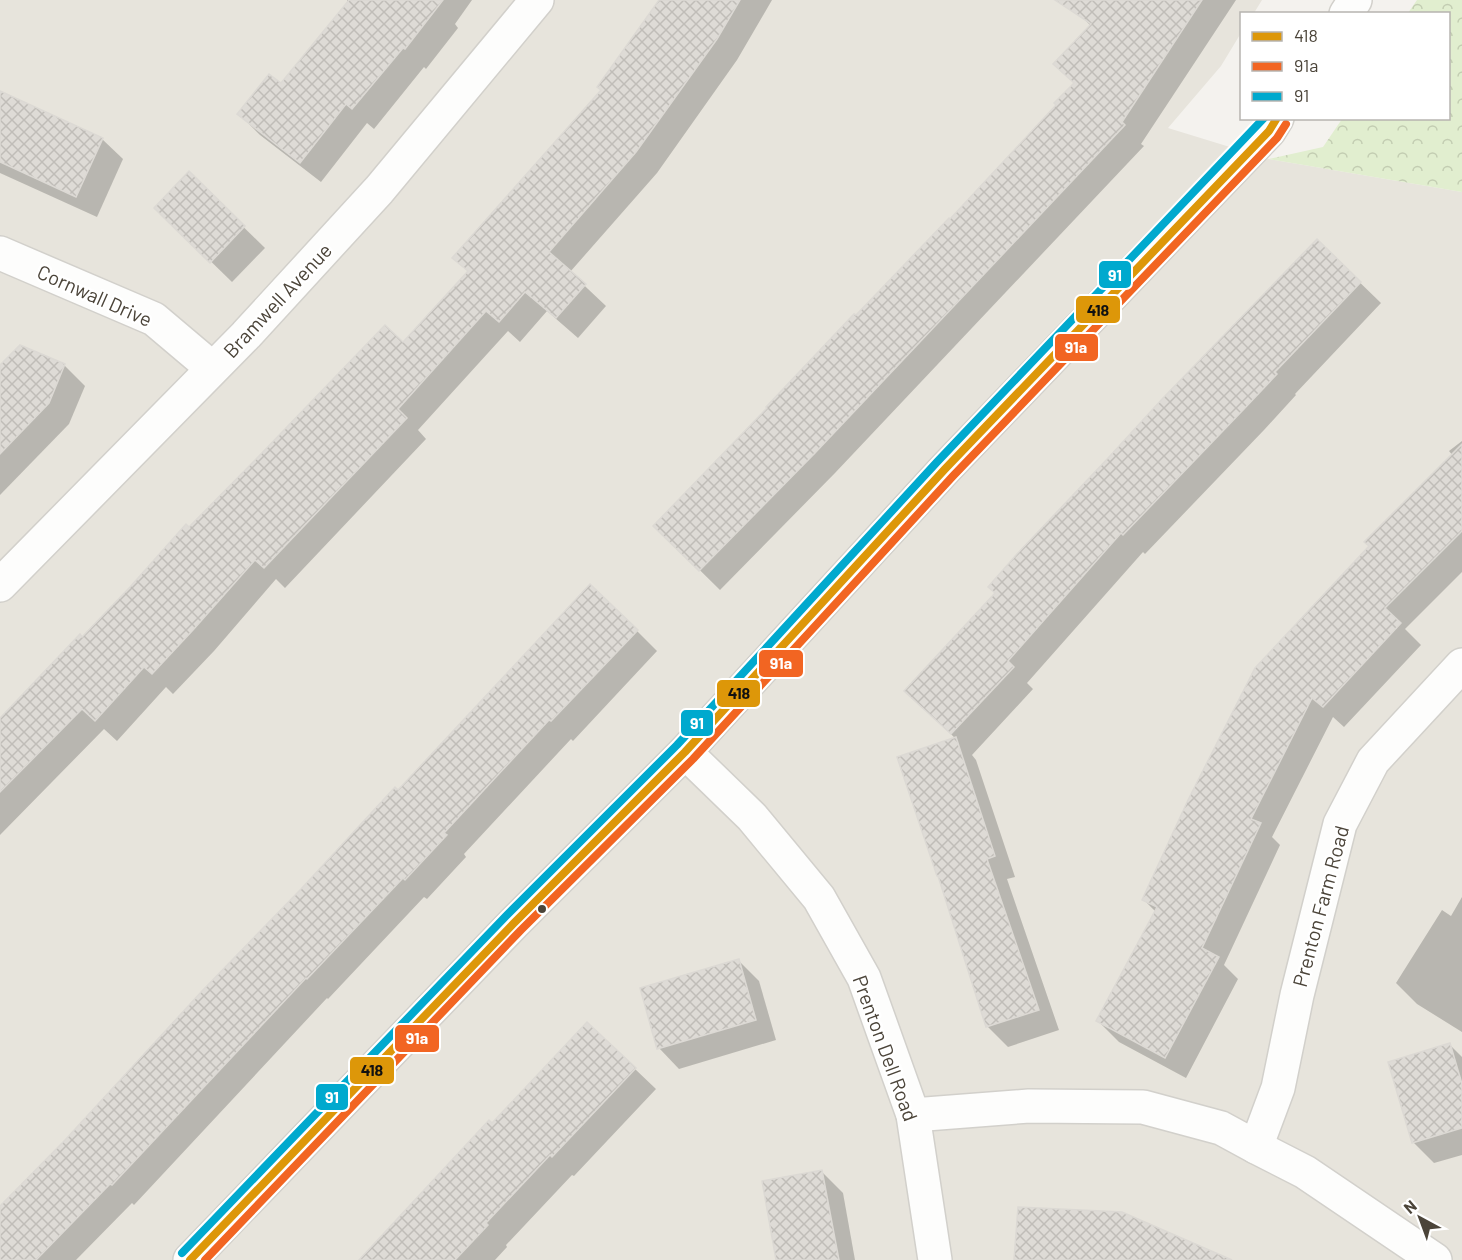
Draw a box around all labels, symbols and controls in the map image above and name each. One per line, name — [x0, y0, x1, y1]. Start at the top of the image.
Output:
legend — [1240, 12, 1450, 120]
text: 418 — [1294, 24, 1318, 46]
text: 91a — [1294, 54, 1319, 76]
text: 91 — [1294, 84, 1309, 106]
street label: Bramwell Avenue — [218, 238, 336, 362]
street label: Cornwall Drive — [34, 259, 156, 331]
line badge: 91 — [1098, 260, 1132, 289]
text: 91 — [1108, 265, 1122, 284]
line badge: 418 — [1075, 295, 1121, 324]
text: 418 — [1087, 300, 1110, 319]
line badge: 91a — [1054, 333, 1099, 362]
text: 91a — [1065, 337, 1087, 356]
line badge: 91a — [758, 649, 804, 678]
text: 91a — [770, 653, 792, 672]
line badge: 418 — [716, 679, 761, 708]
text: 418 — [728, 683, 751, 702]
line badge: 91 — [680, 709, 714, 737]
text: 91 — [690, 713, 704, 732]
street label: Prenton Farm Road — [1287, 823, 1353, 989]
unlabelled marker — [536, 903, 548, 915]
street label: Prenton Dell Road — [848, 972, 924, 1124]
line badge: 91a — [394, 1024, 440, 1053]
text: 91a — [406, 1028, 428, 1047]
line badge: 418 — [349, 1056, 395, 1085]
text: 418 — [361, 1060, 384, 1079]
line badge: 91 — [315, 1083, 349, 1111]
text: 91 — [325, 1087, 339, 1106]
north arrow — [1390, 1188, 1450, 1248]
text: N — [1400, 1196, 1420, 1217]

